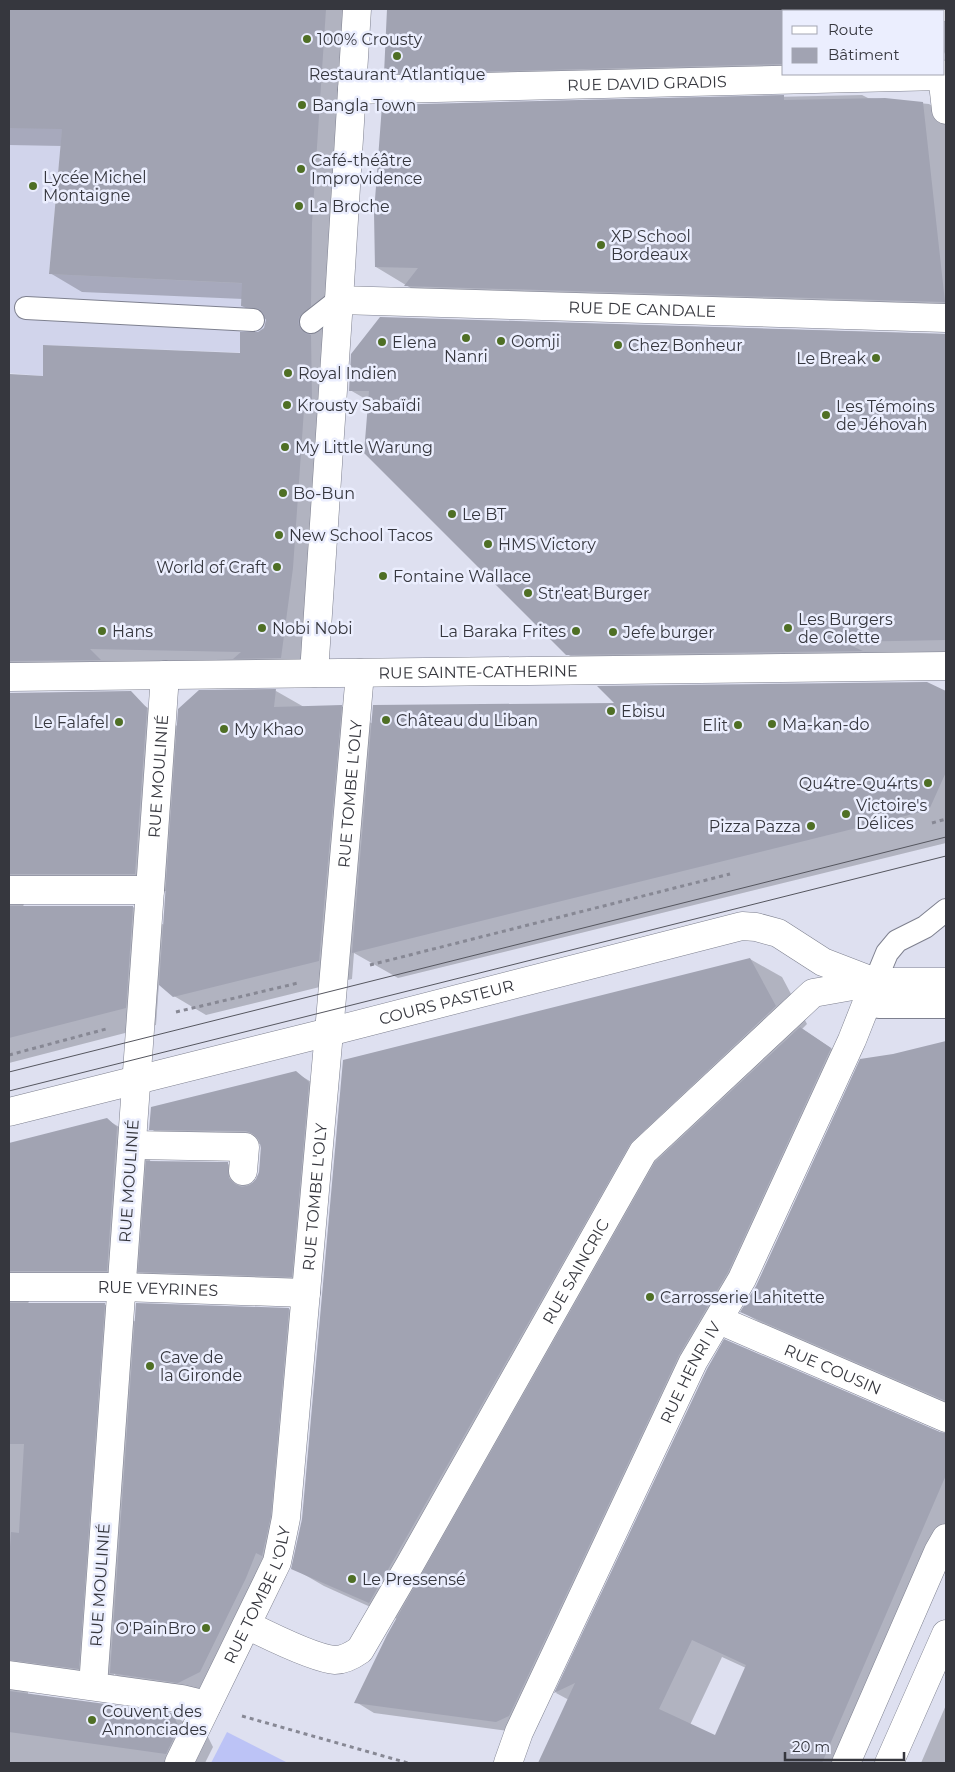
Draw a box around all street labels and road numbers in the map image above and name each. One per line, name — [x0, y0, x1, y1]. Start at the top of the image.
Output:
street label: RUE DAVID GRADIS — [567, 72, 727, 94]
street label: RUE DE CANDALE — [568, 297, 716, 321]
street label: RUE SAINTE-CATHERINE — [378, 661, 578, 682]
street label: RUE MOULINIÉ — [144, 714, 172, 839]
street label: RUE TOMBE L'OLY — [334, 718, 365, 869]
street label: COURS PASTEUR — [377, 975, 516, 1028]
street label: RUE MOULINIÉ — [115, 1119, 143, 1243]
street label: RUE TOMBE L'OLY — [298, 1121, 330, 1271]
street label: RUE SAINCRIC — [538, 1216, 613, 1327]
street label: RUE VEYRINES — [98, 1278, 219, 1300]
street label: RUE HENRI IV — [656, 1317, 725, 1427]
street label: RUE COUSIN — [781, 1340, 884, 1398]
street label: RUE MOULINIÉ — [86, 1523, 114, 1647]
street label: RUE TOMBE L'OLY — [220, 1524, 294, 1667]

